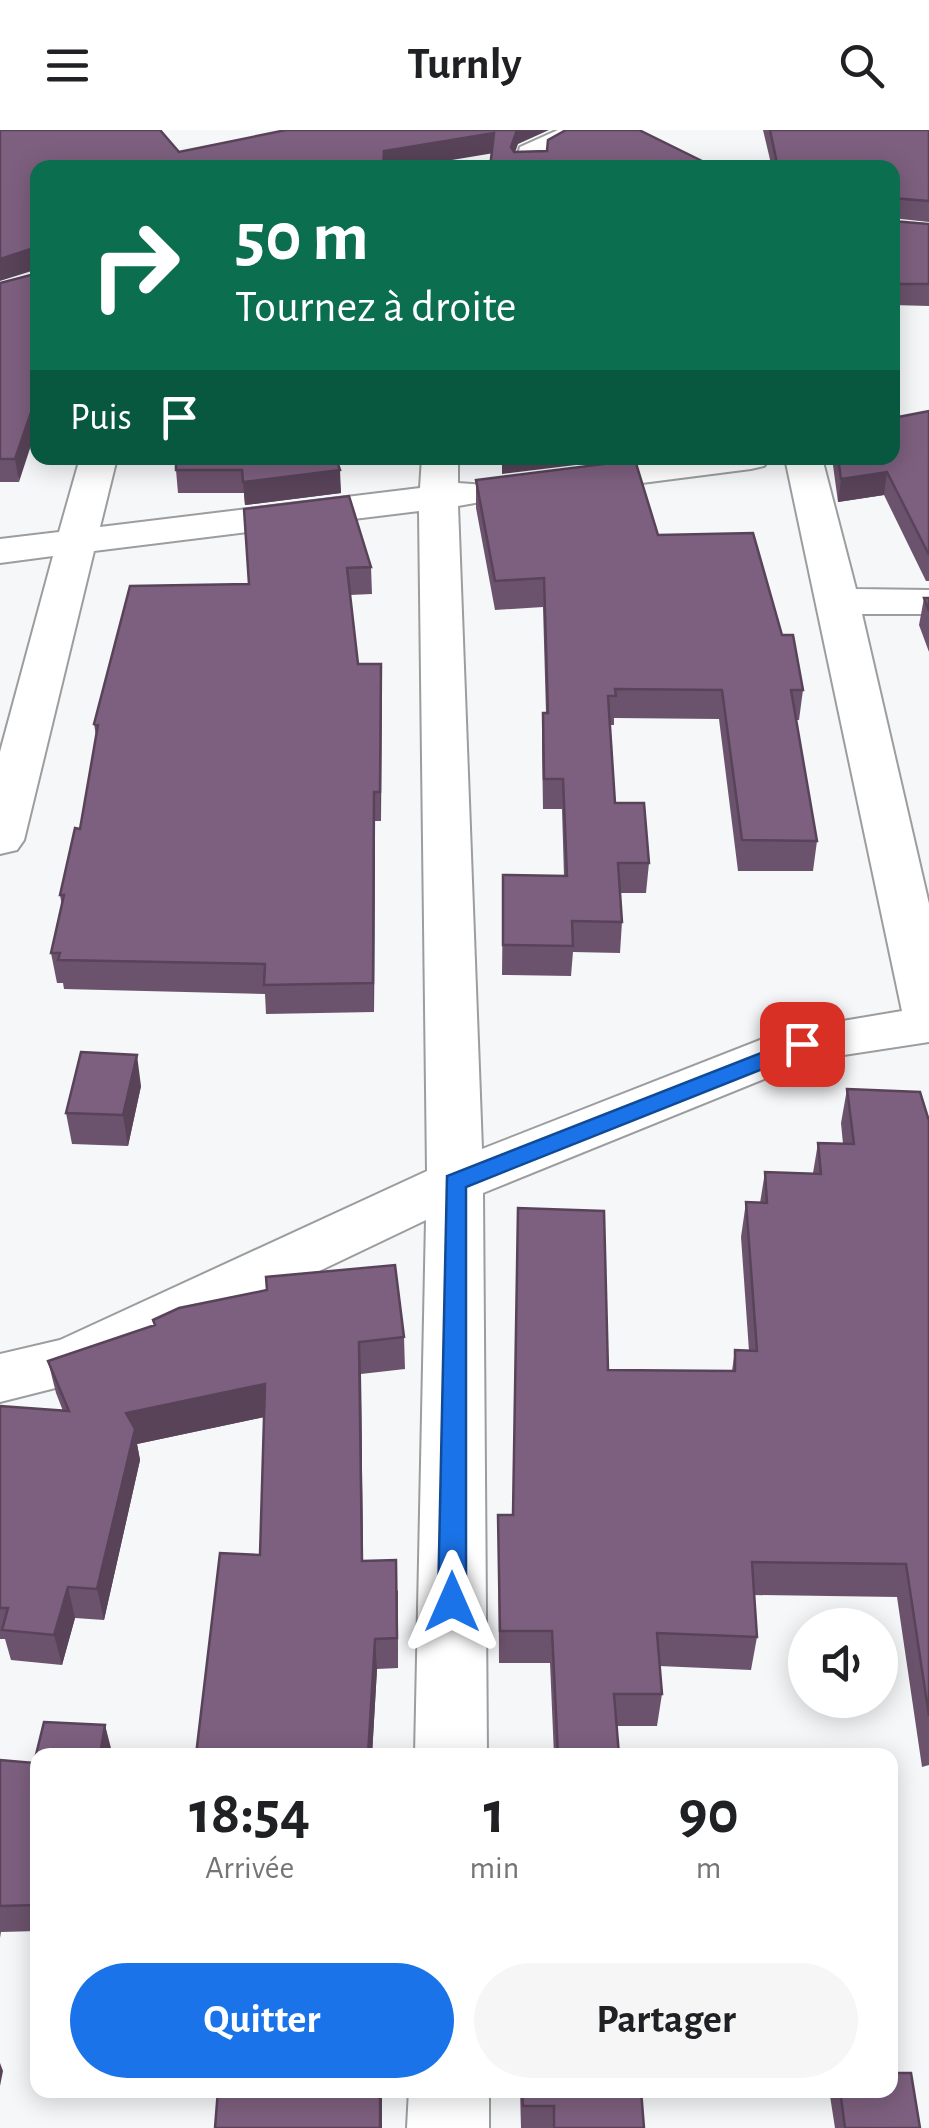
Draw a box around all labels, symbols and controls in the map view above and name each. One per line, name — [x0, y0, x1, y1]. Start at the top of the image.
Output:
icon: menu — [40, 38, 95, 93]
icon: search — [834, 38, 889, 93]
text: Turnly — [407, 42, 522, 87]
icon: right — [70, 200, 200, 330]
text: 50 m — [235, 203, 369, 273]
text: Tournez à droite — [235, 285, 517, 330]
icon: arrive — [152, 390, 207, 445]
text: Puis — [70, 399, 132, 437]
pin — [760, 1002, 845, 1087]
icon: arrive — [775, 1017, 830, 1072]
position arrow — [400, 1550, 504, 1654]
map controls — [788, 1608, 898, 1718]
button: sound — [788, 1608, 898, 1718]
text: 18:54 — [189, 1784, 310, 1844]
text: 1 — [484, 1784, 505, 1844]
text: 90 — [679, 1784, 739, 1844]
text: Arrivée — [205, 1852, 294, 1884]
text: min — [469, 1852, 519, 1884]
text: m — [696, 1852, 721, 1884]
button: Quitter — [70, 1963, 454, 2078]
button: Partager — [474, 1963, 858, 2078]

